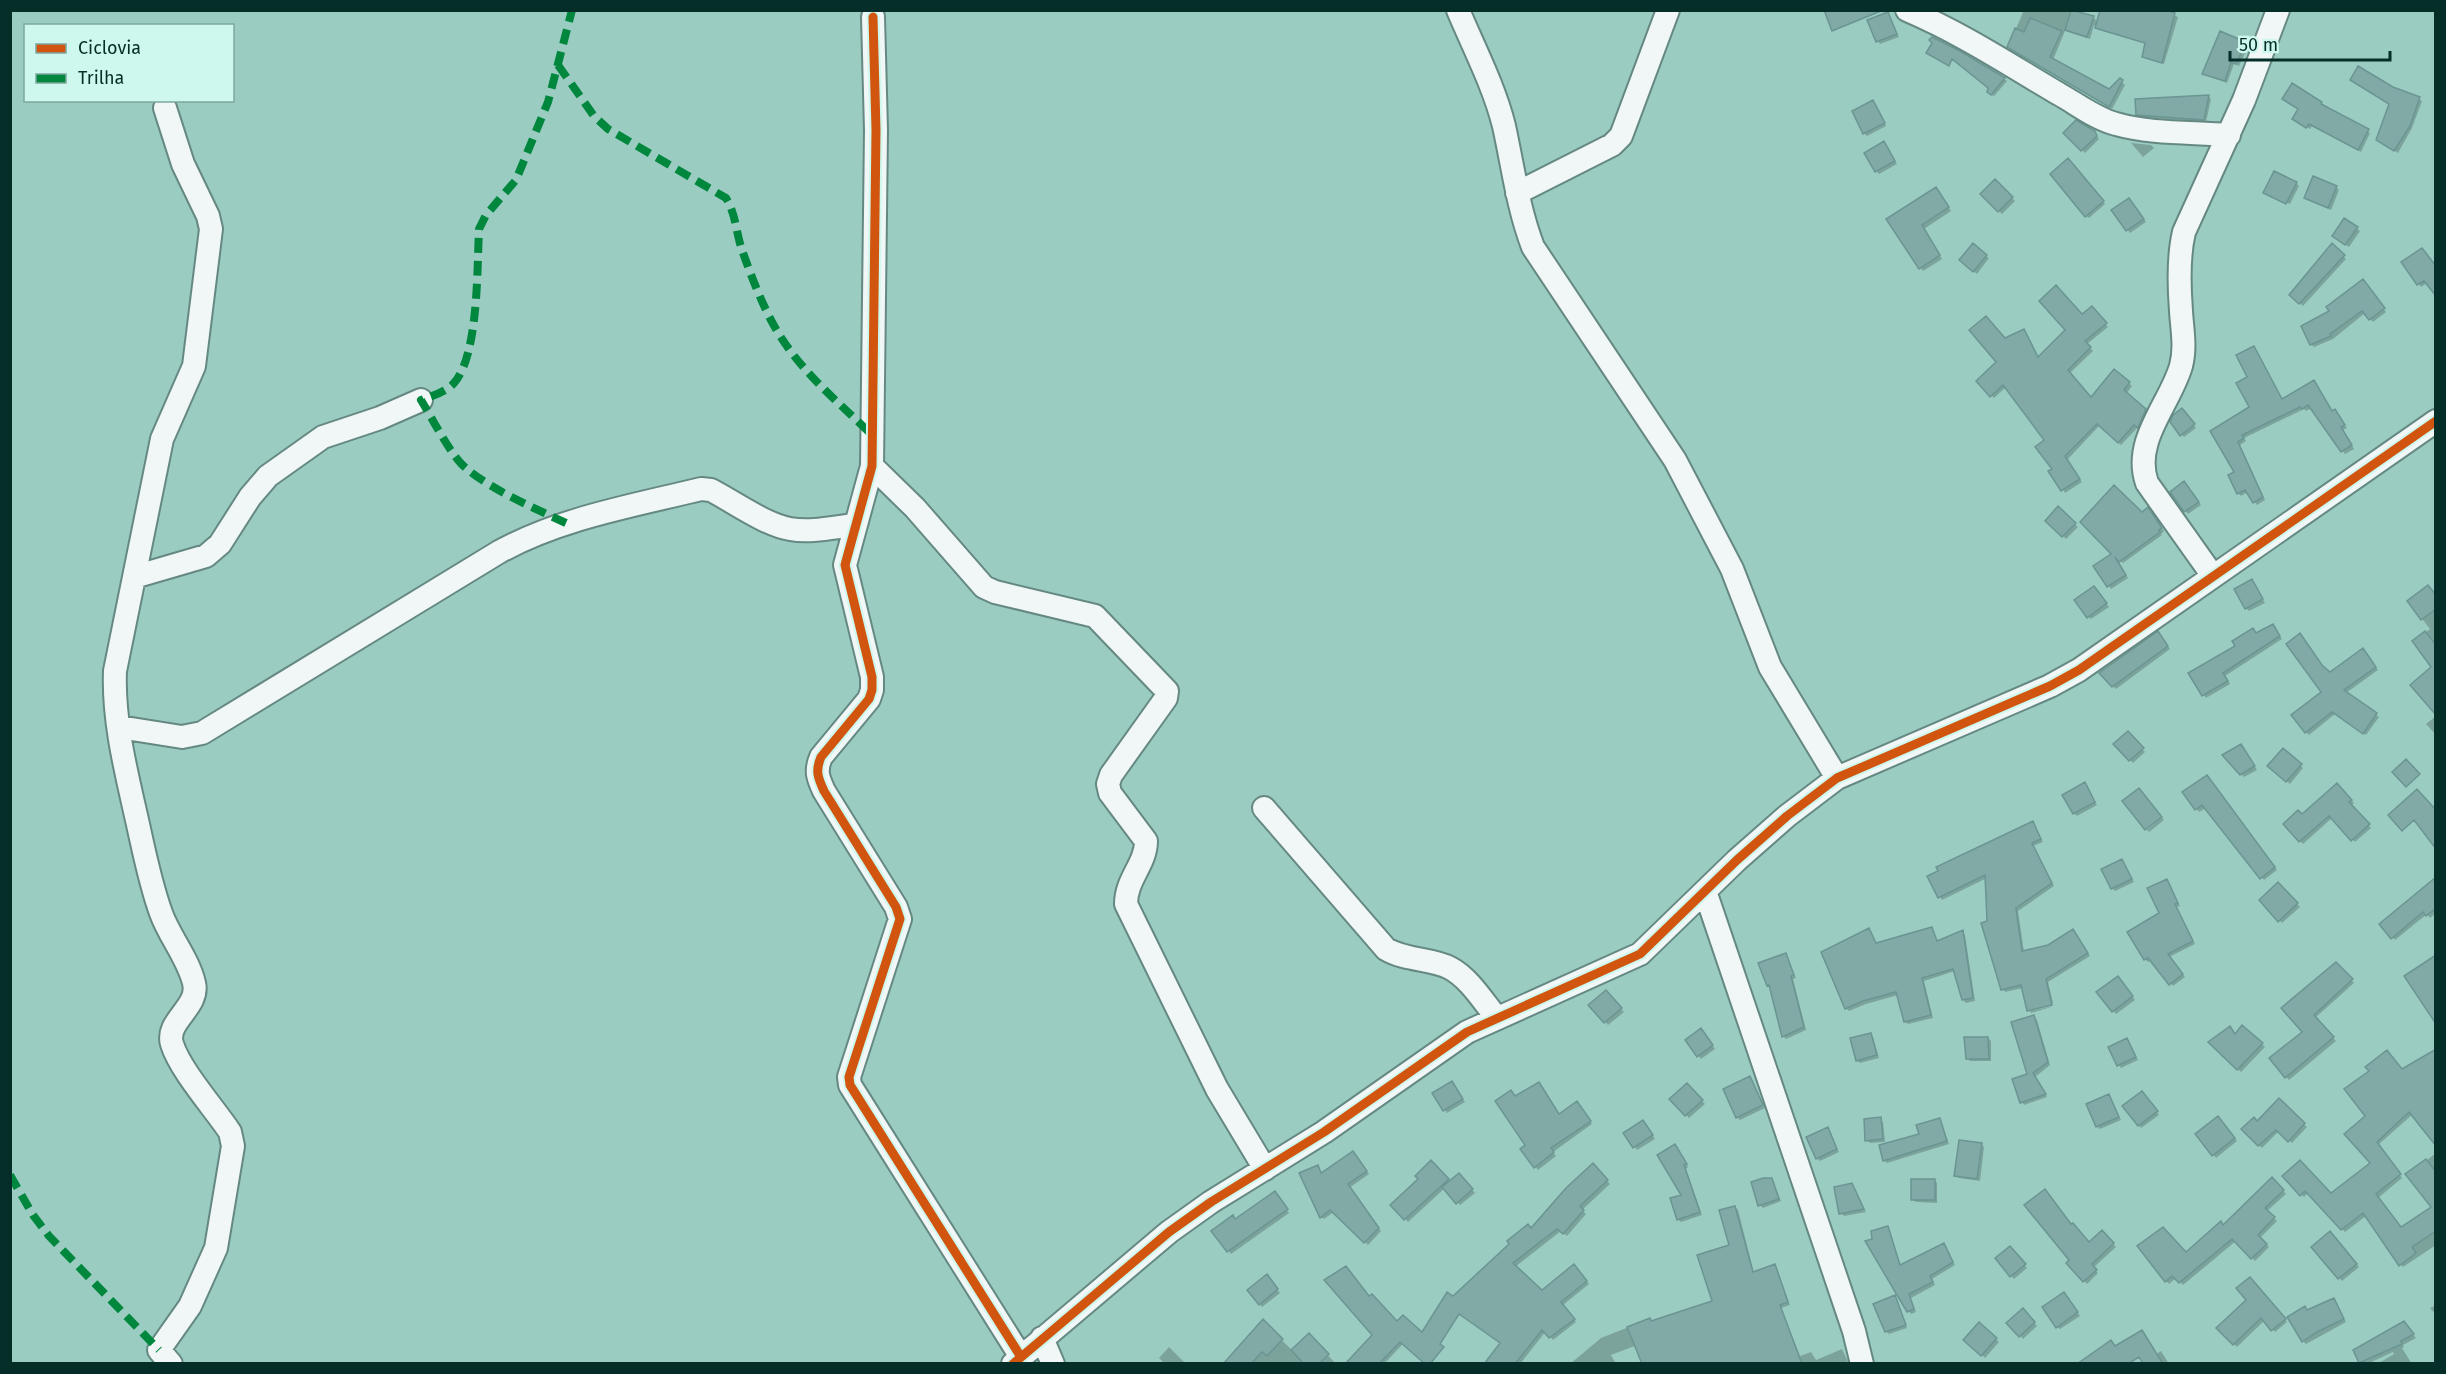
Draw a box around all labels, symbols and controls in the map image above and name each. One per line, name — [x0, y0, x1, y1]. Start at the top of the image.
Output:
legend — [24, 24, 234, 102]
scale bar — [2230, 24, 2390, 62]
text: 50 m — [2239, 34, 2278, 56]
text: Ciclovia — [78, 37, 141, 59]
text: Trilha — [78, 67, 124, 89]

